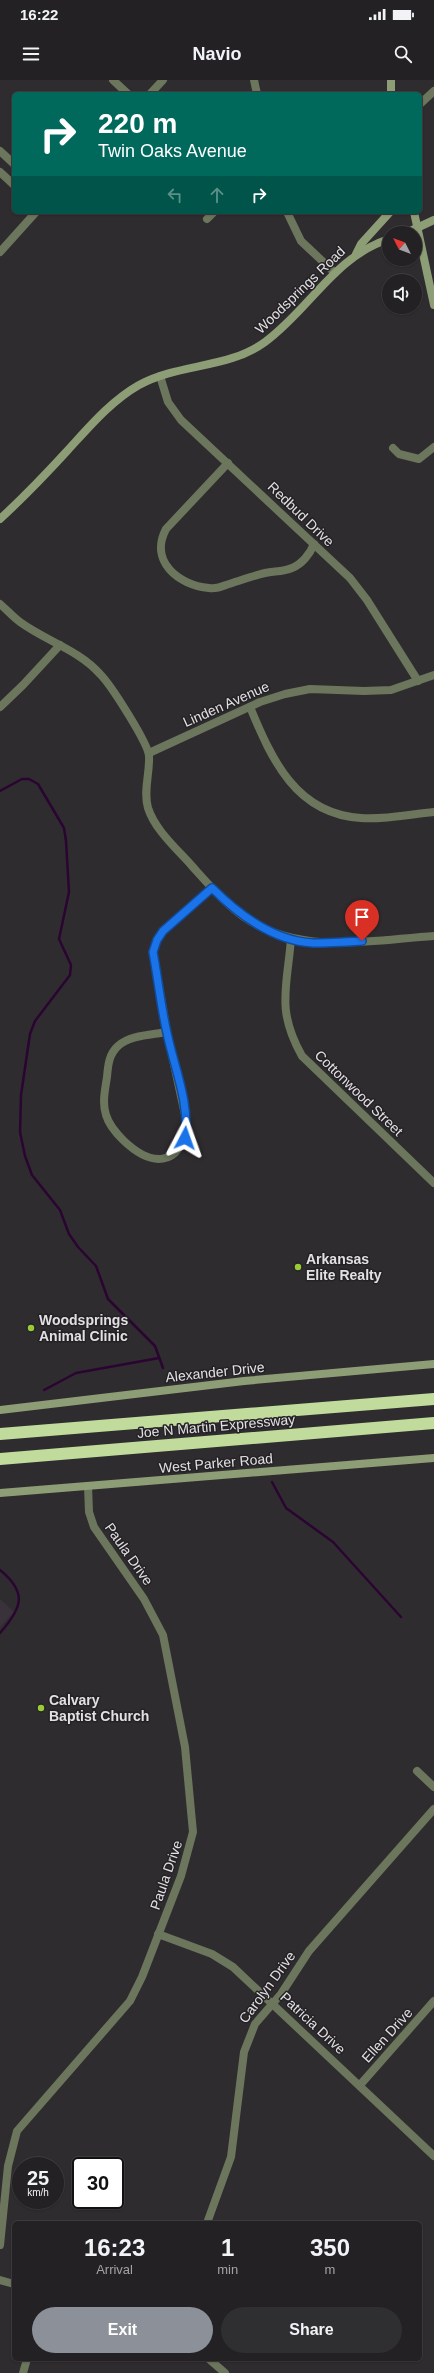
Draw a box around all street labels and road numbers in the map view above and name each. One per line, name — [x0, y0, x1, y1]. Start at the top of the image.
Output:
street label: Woodsprings Road — [252, 243, 348, 337]
street label: Redbud Drive — [265, 479, 337, 550]
street label: Linden Avenue — [181, 678, 272, 730]
street label: Cottonwood Street — [312, 1047, 406, 1139]
street label: Alexander Drive — [165, 1359, 266, 1385]
street label: Joe N Martin Expressway — [136, 1411, 296, 1441]
street label: West Parker Road — [158, 1450, 274, 1476]
street label: Paula Drive — [102, 1520, 156, 1588]
street label: Paula Drive — [147, 1838, 185, 1912]
street label: Carolyn Drive — [236, 1948, 299, 2026]
street label: Patricia Drive — [277, 1989, 349, 2057]
street label: Ellen Drive — [358, 2004, 416, 2066]

